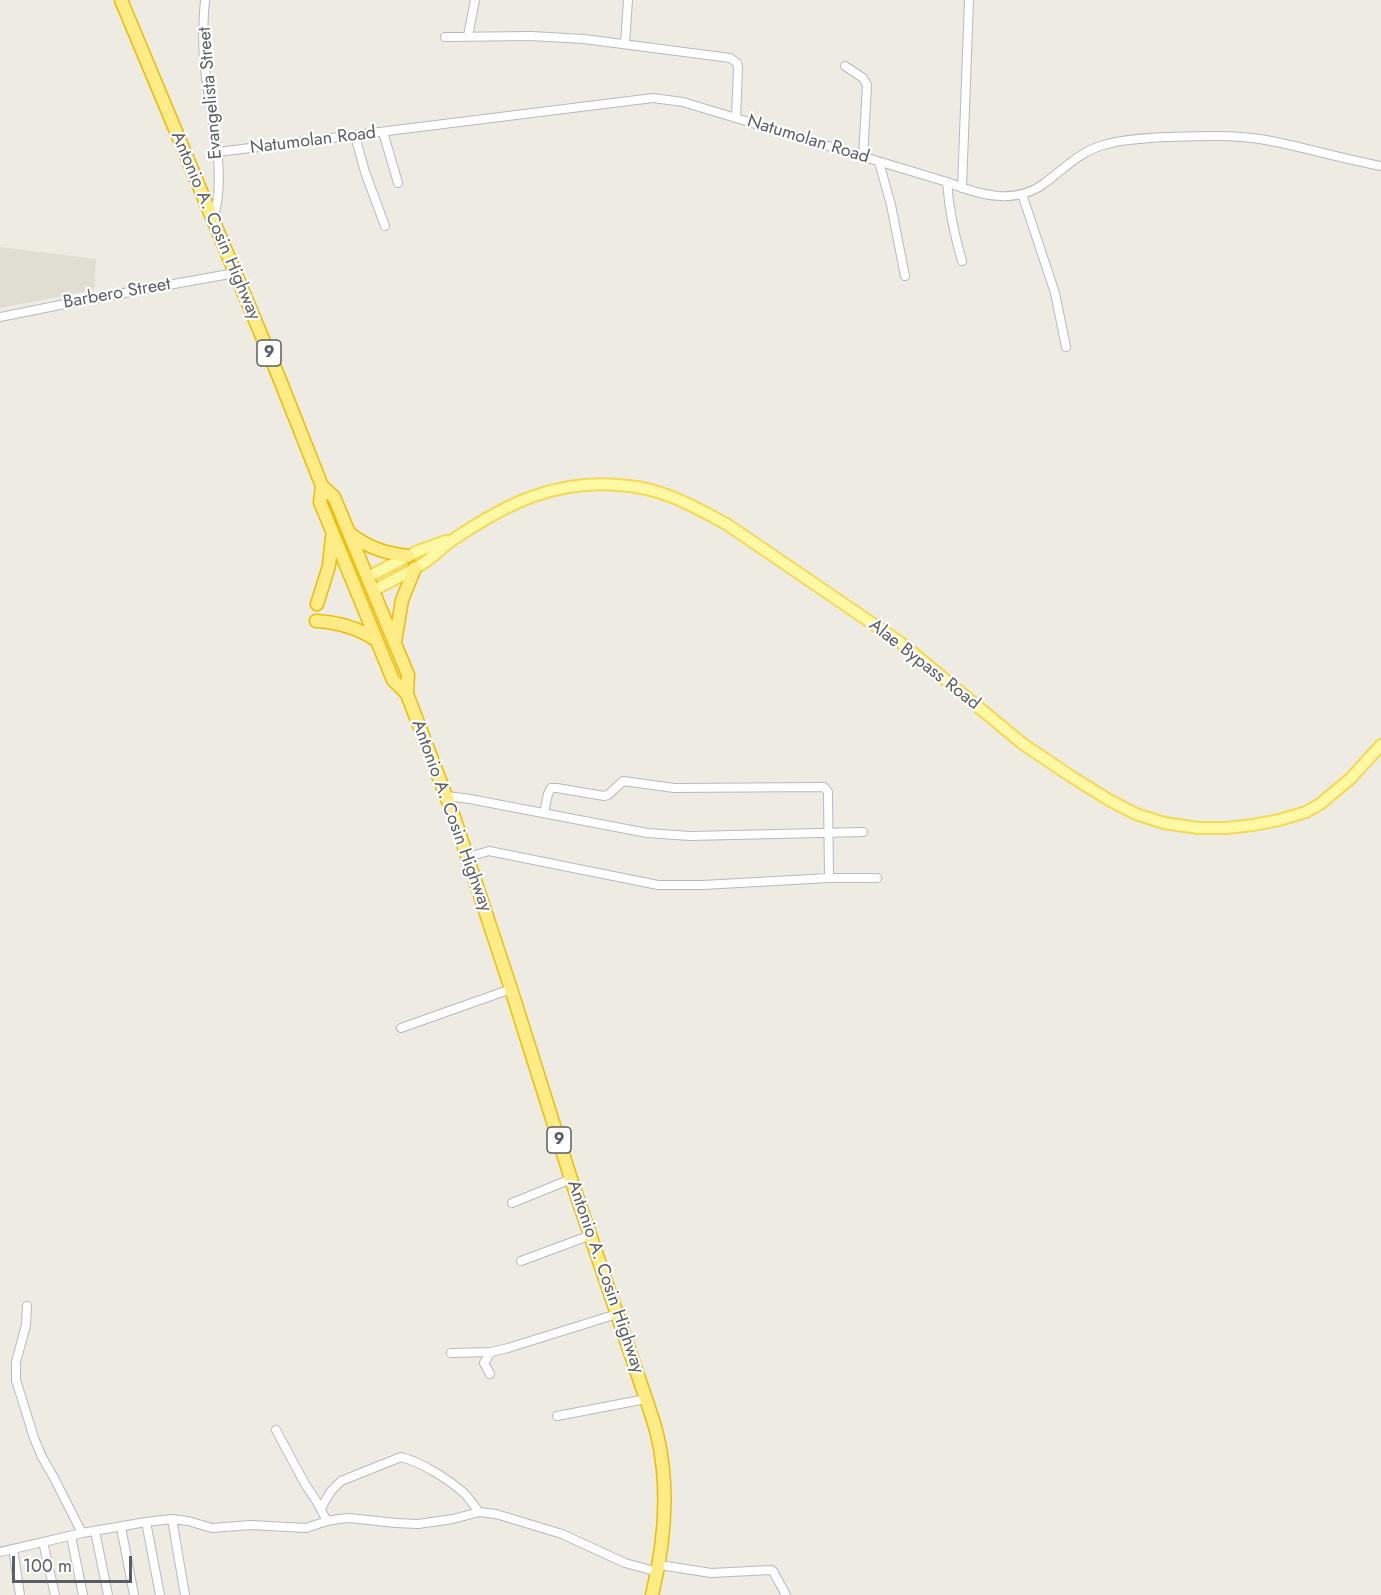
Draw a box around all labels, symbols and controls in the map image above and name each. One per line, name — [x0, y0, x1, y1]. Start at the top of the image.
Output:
street label: Evangelista Street — [194, 26, 228, 160]
street label: Natumolan Road — [744, 111, 872, 169]
street label: Natumolan Road — [249, 123, 377, 159]
street label: Antonio A. Cosin Highway — [165, 128, 265, 324]
street label: Barbero Street — [62, 274, 172, 314]
road number: 9 — [257, 340, 281, 366]
street label: Alae Bypass Road — [864, 615, 984, 715]
street label: Antonio A. Cosin Highway — [406, 717, 496, 915]
road number: 9 — [547, 1127, 571, 1153]
street label: Antonio A. Cosin Highway — [562, 1178, 648, 1376]
scale bar — [15, 1544, 135, 1582]
text: 100 m — [23, 1553, 72, 1579]

